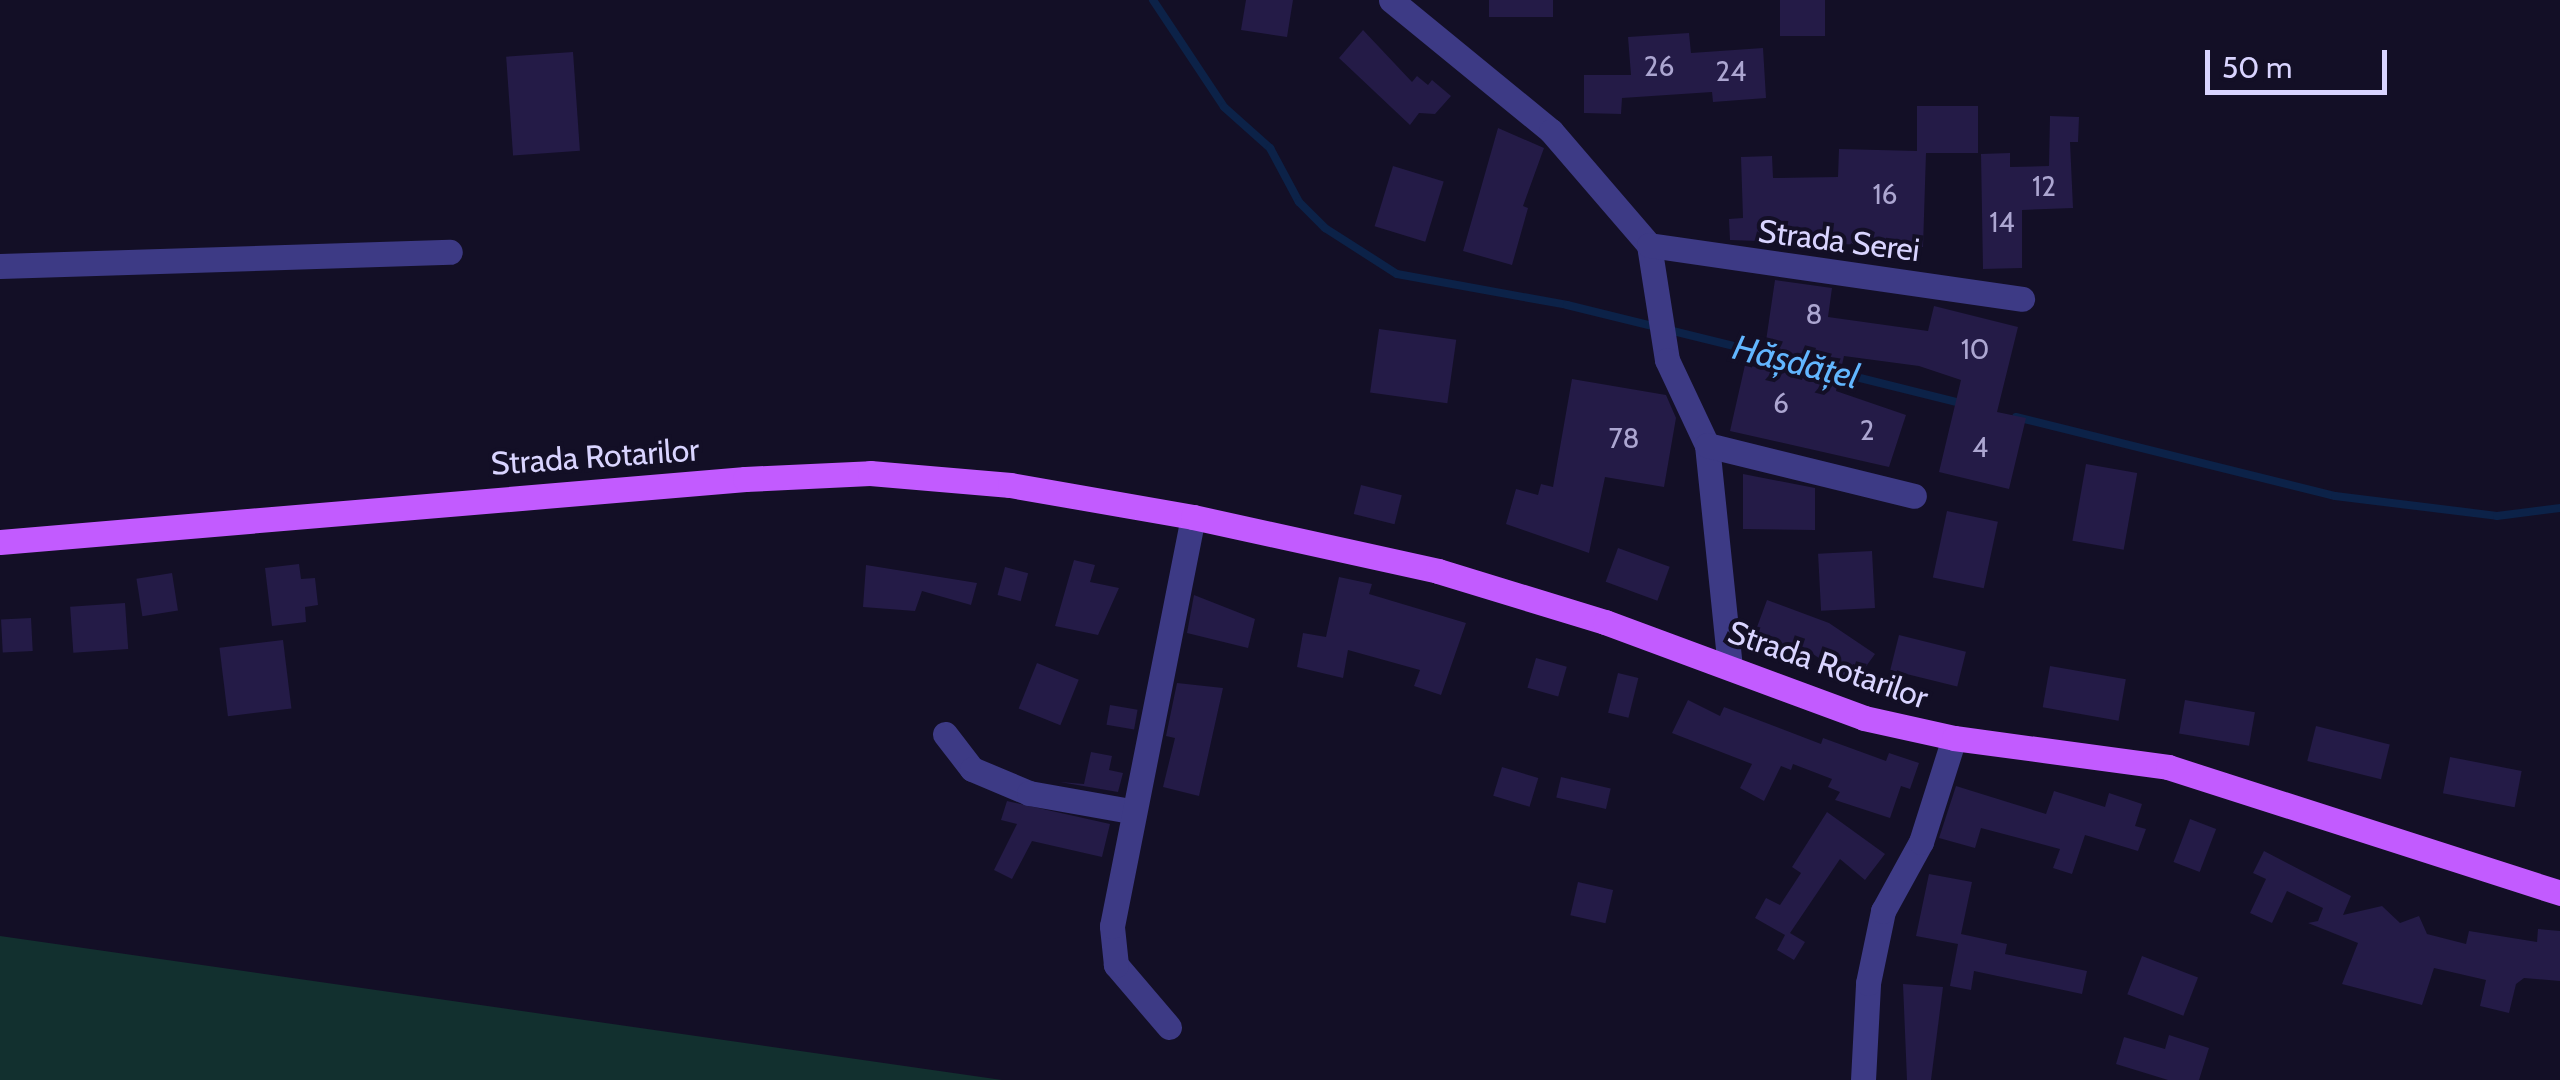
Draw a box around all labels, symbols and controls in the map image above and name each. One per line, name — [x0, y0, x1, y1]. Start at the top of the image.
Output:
scale bar — [2210, 30, 2392, 92]
house number: 26 — [1644, 49, 1674, 83]
text: 50 m — [2222, 49, 2292, 86]
house number: 24 — [1716, 54, 1746, 88]
house number: 12 — [2032, 169, 2056, 203]
house number: 16 — [1872, 177, 1898, 211]
house number: 14 — [1989, 205, 2015, 239]
street label: Strada Serei — [1756, 212, 1922, 270]
house number: 8 — [1806, 297, 1822, 331]
water label: Hășdățel — [1729, 326, 1863, 398]
house number: 10 — [1961, 332, 1989, 366]
house number: 6 — [1773, 386, 1789, 420]
house number: 2 — [1860, 413, 1874, 447]
house number: 78 — [1608, 421, 1640, 455]
house number: 4 — [1972, 430, 1988, 464]
street label: Strada Rotarilor — [490, 431, 700, 483]
street label: Strada Rotarilor — [1723, 613, 1933, 717]

